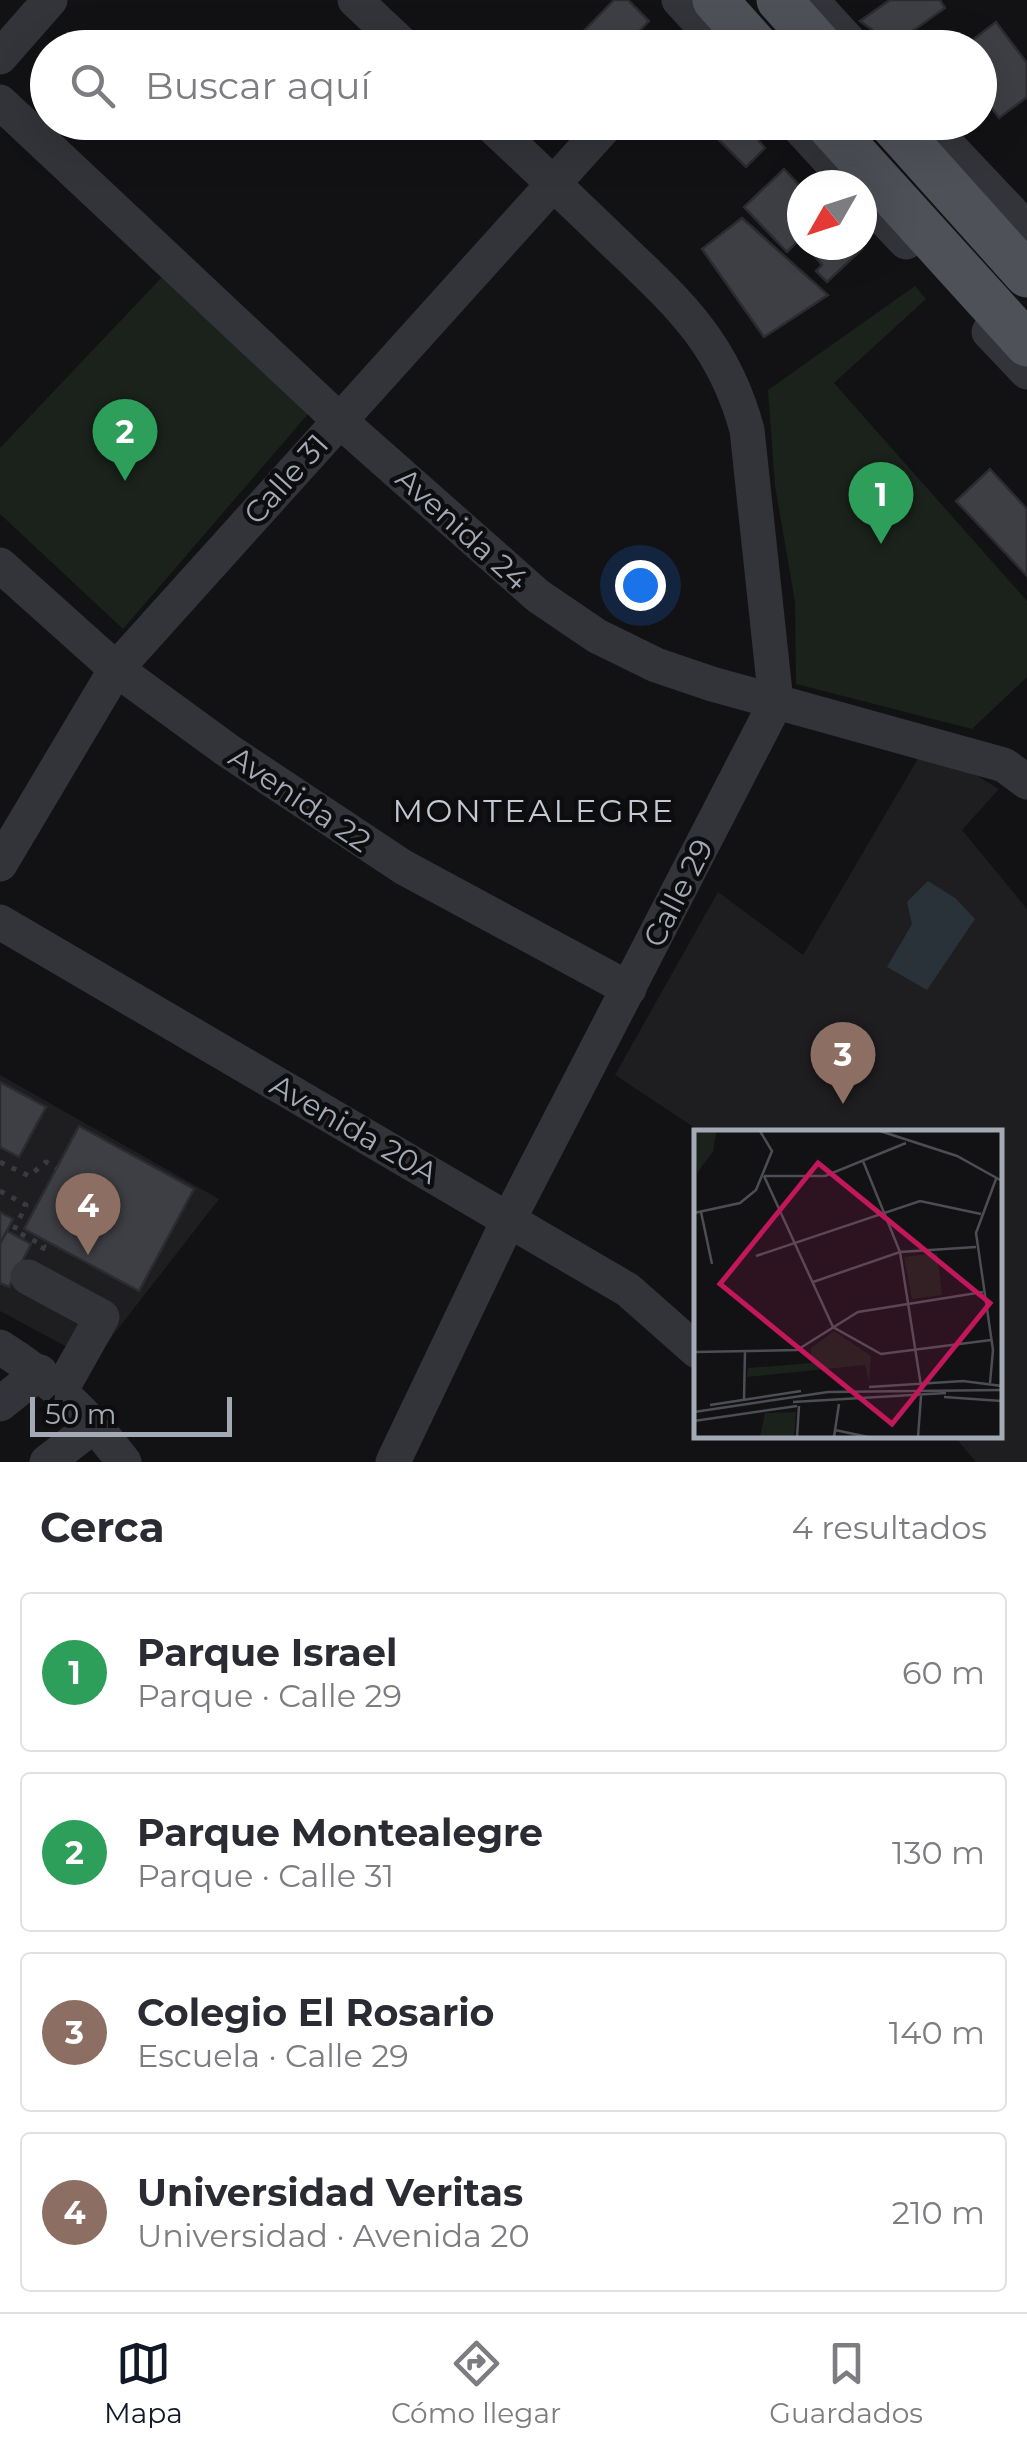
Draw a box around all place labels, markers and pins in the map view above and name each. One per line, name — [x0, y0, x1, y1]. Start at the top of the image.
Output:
pin: 2 — [92, 398, 158, 481]
pin: 1 — [848, 462, 914, 544]
pin: 3 — [810, 1022, 876, 1104]
pin: 4 — [56, 1172, 120, 1255]

